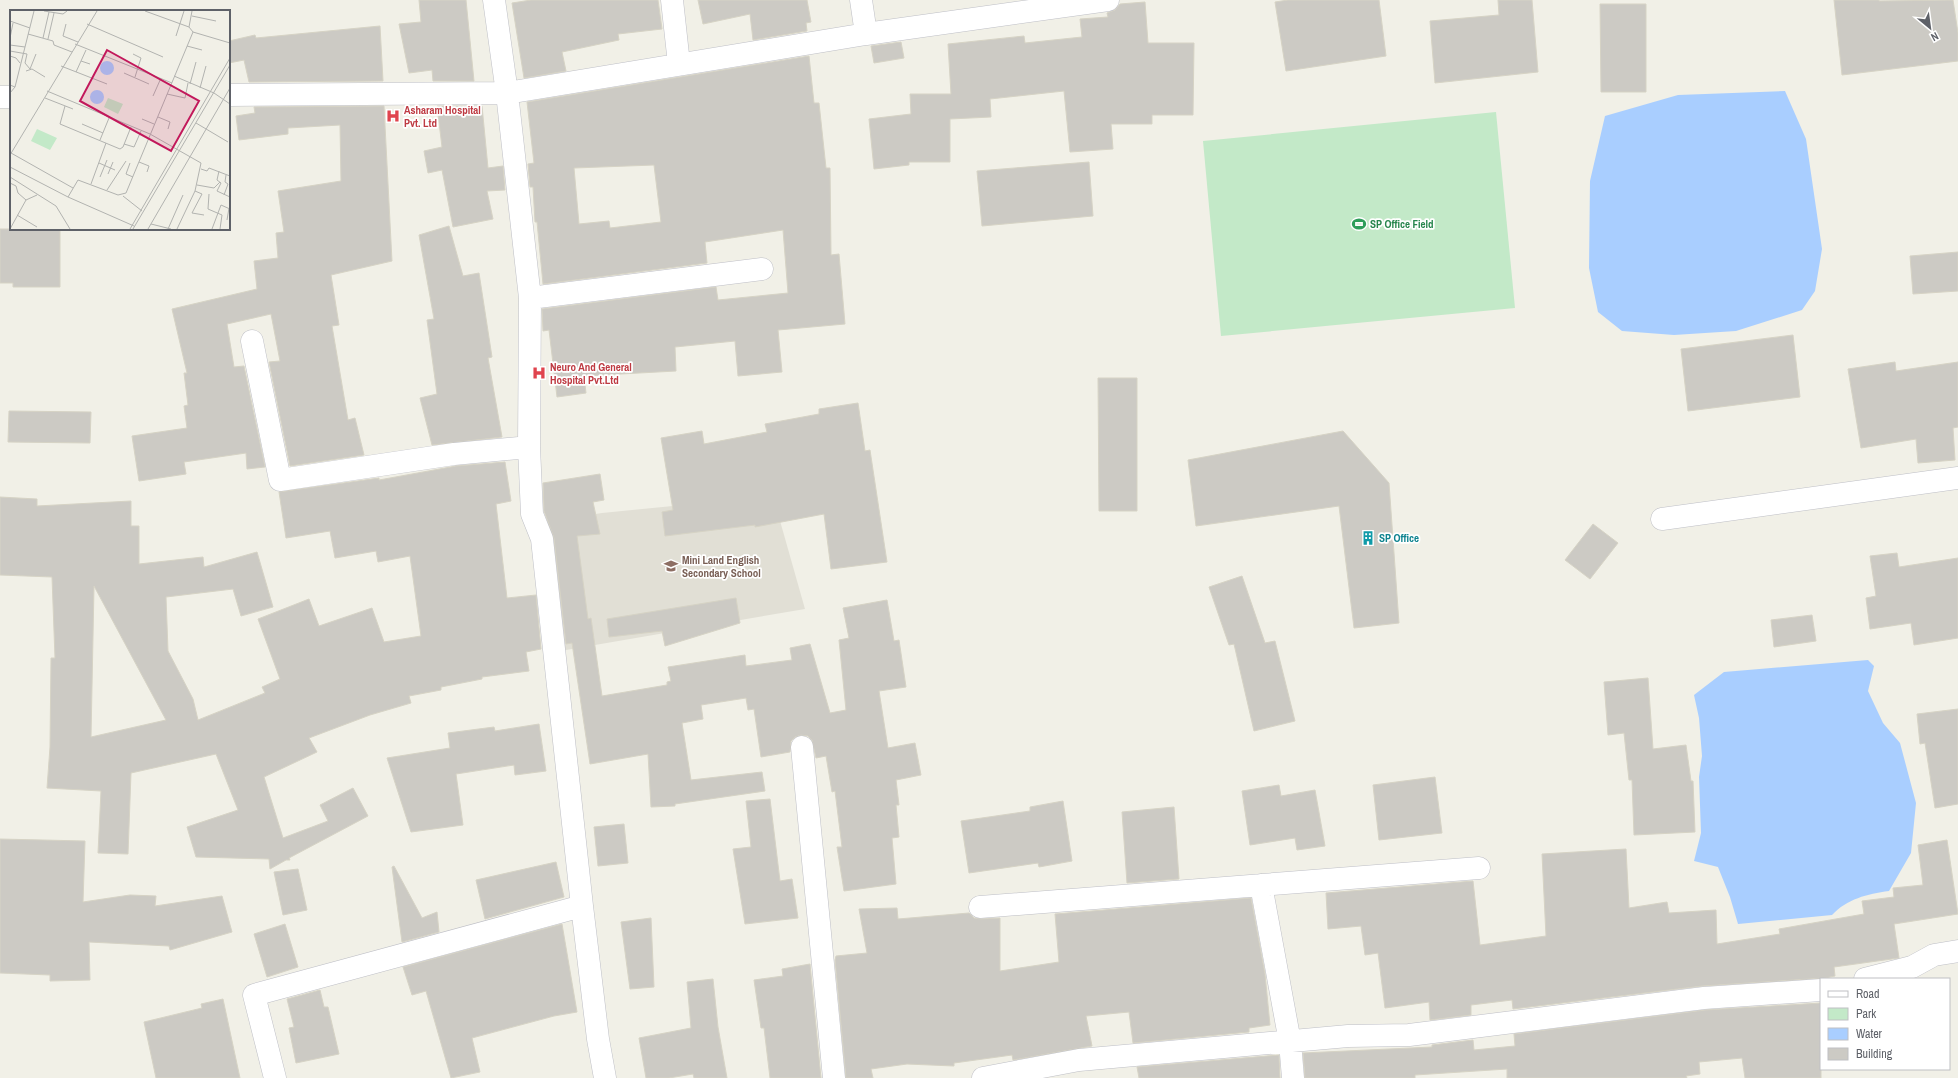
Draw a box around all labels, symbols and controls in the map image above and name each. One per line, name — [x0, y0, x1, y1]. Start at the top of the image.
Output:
north arrow — [1910, 8, 1950, 48]
inset map — [10, 10, 230, 230]
text: N — [1929, 29, 1941, 44]
place label: Asharam Hospital Pvt. Ltd — [404, 103, 481, 130]
hospital icon: Asharam Hospital Pvt. Ltd — [385, 108, 401, 124]
sports icon: SP Office Field — [1351, 216, 1367, 232]
place label: SP Office Field — [1370, 217, 1434, 231]
place label: Neuro And General Hospital Pvt.Ltd — [550, 360, 632, 387]
hospital icon: Neuro And General Hospital Pvt.Ltd — [531, 365, 547, 381]
building icon: SP Office — [1360, 530, 1376, 546]
place label: SP Office — [1379, 531, 1419, 545]
place label: Mini Land English Secondary School — [682, 553, 761, 580]
school or university icon: Mini Land English Secondary School — [663, 558, 679, 574]
legend — [1820, 978, 1950, 1070]
text: Road — [1856, 986, 1880, 1002]
text: Park — [1856, 1006, 1876, 1022]
text: Water — [1856, 1026, 1883, 1042]
text: Building — [1856, 1046, 1893, 1062]

